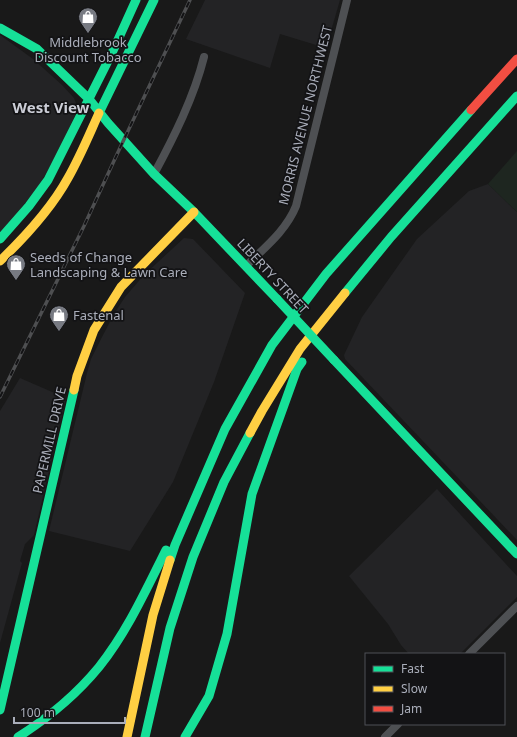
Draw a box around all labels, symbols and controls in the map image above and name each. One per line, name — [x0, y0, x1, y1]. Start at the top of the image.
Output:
shop icon: Middlebrook Discount Tobacco — [77, 6, 99, 34]
street label: MORRIS AVENUE NORTHWEST — [274, 23, 336, 207]
place label: Middlebrook Discount Tobacco — [34, 33, 142, 66]
district label: West View — [13, 97, 90, 117]
street label: LIBERTY STREET — [233, 234, 313, 318]
place label: Seeds of Change Landscaping & Lawn Care — [30, 248, 187, 281]
shop icon: Seeds of Change Landscaping & Lawn Care — [5, 253, 27, 281]
shop icon: Fastenal — [48, 304, 70, 332]
place label: Fastenal — [73, 306, 124, 324]
street label: PAPERMILL DRIVE — [28, 385, 70, 495]
legend — [365, 653, 505, 725]
text: Fast — [401, 660, 425, 677]
text: Slow — [401, 680, 428, 697]
scale bar — [14, 699, 125, 725]
text: Jam — [400, 700, 422, 717]
text: 100 m — [20, 704, 55, 721]

